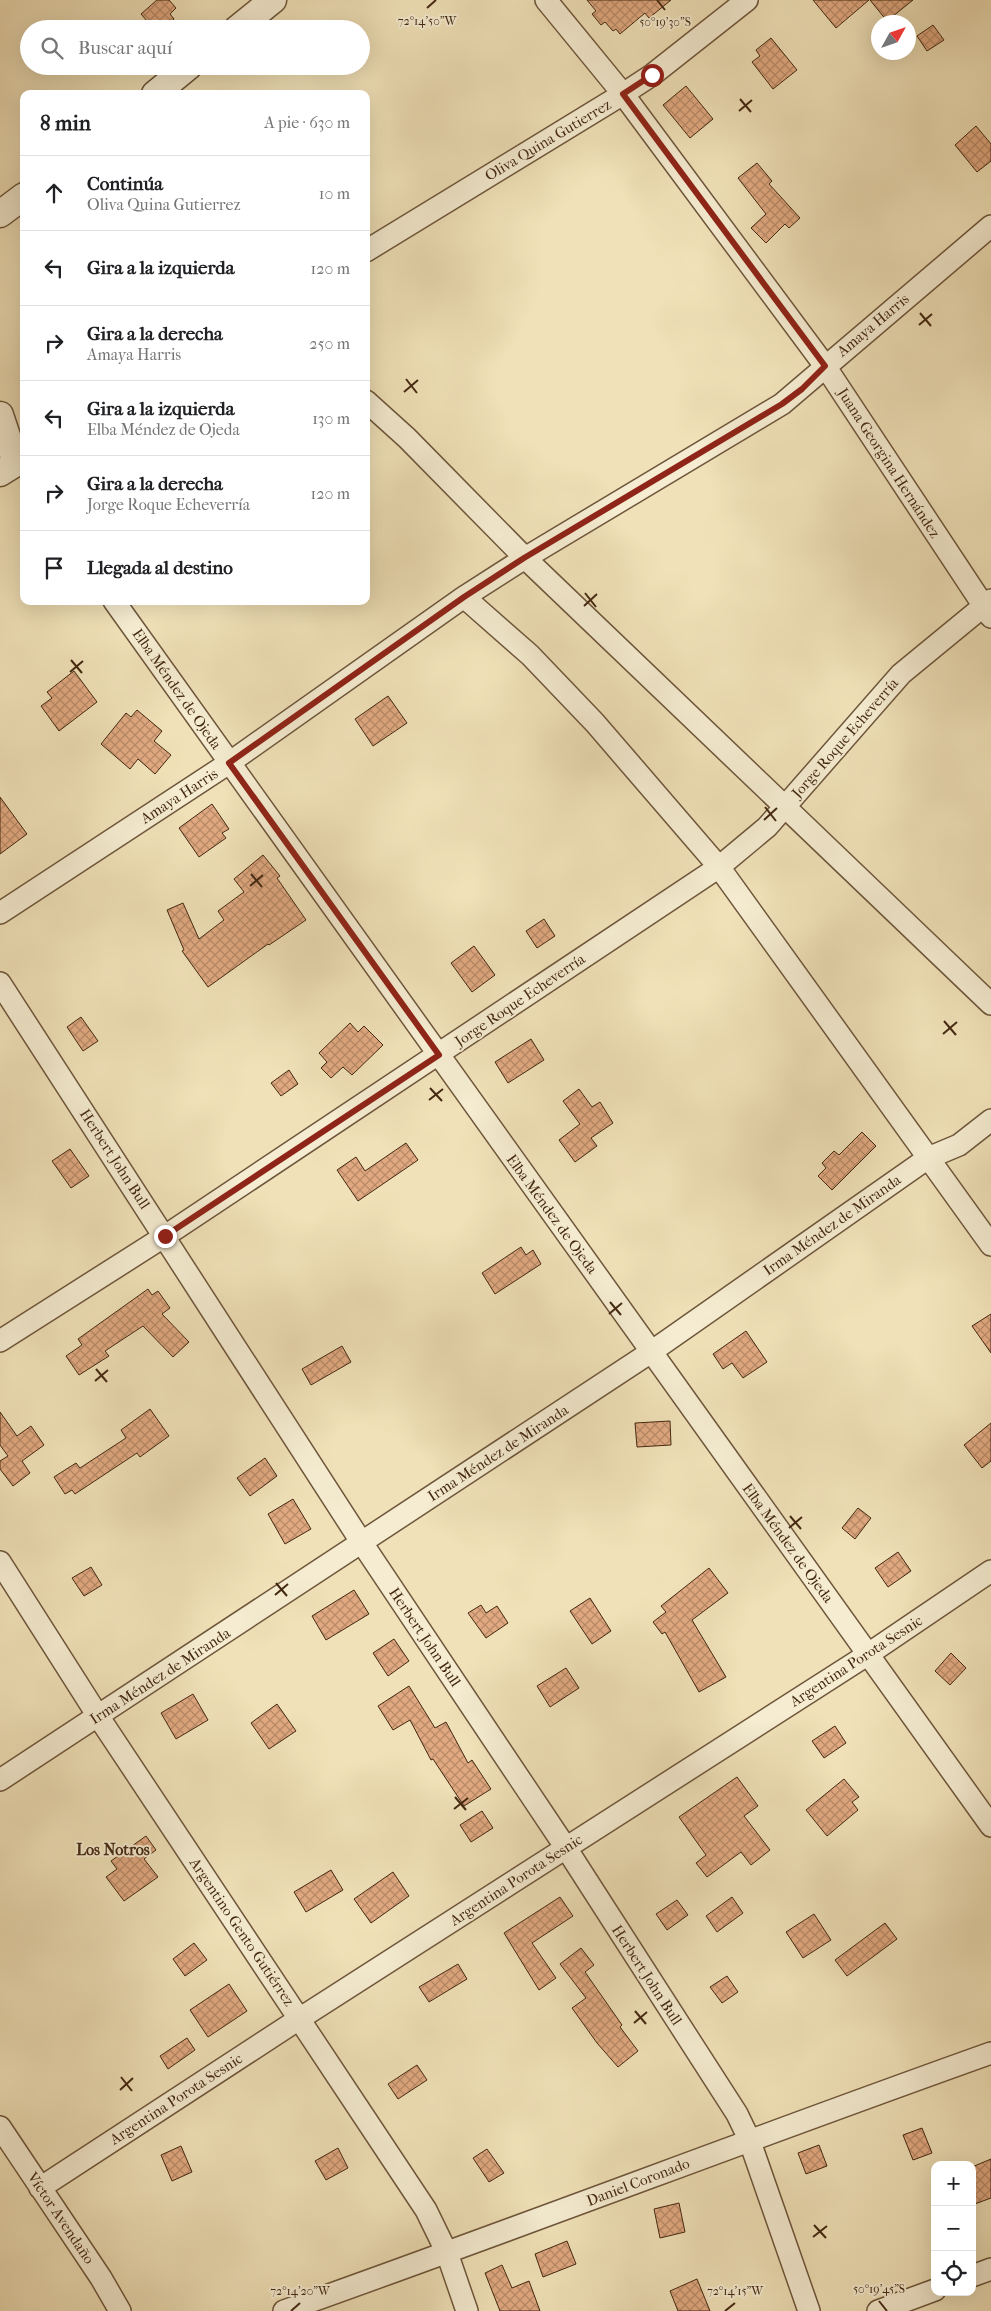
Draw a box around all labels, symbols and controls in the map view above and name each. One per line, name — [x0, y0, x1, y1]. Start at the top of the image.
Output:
text: 72°14'50"W — [398, 14, 457, 28]
text: 50°19'30"S — [639, 15, 691, 29]
north arrow — [871, 15, 916, 60]
search box — [20, 20, 370, 75]
icon: search — [38, 34, 66, 62]
text: Buscar aquí — [78, 37, 172, 59]
route start — [641, 64, 664, 87]
street label: Oliva Quina Gutierrez — [482, 95, 615, 185]
text: 8 min — [40, 111, 91, 135]
text: A pie · 630 m — [264, 113, 350, 132]
text: Continúa — [87, 173, 163, 195]
icon: ahead — [40, 179, 68, 207]
text: 10 m — [319, 184, 350, 203]
text: Oliva Quina Gutierrez — [87, 195, 241, 214]
icon: left — [40, 254, 68, 282]
text: Gira a la izquierda — [87, 257, 234, 279]
text: 120 m — [311, 259, 350, 278]
street label: Amaya Harris — [833, 289, 913, 361]
text: Gira a la derecha — [87, 323, 223, 345]
icon: right — [40, 329, 68, 357]
text: 250 m — [309, 334, 350, 353]
text: Amaya Harris — [87, 345, 181, 364]
street label: Juana Georgina Hernández — [833, 384, 944, 542]
text: Gira a la izquierda — [87, 398, 234, 420]
icon: left — [40, 404, 68, 432]
text: 130 m — [312, 409, 350, 428]
text: Elba Méndez de Ojeda — [87, 420, 240, 439]
text: Gira a la derecha — [87, 473, 223, 495]
icon: right — [40, 479, 68, 507]
text: 120 m — [311, 484, 350, 503]
text: Jorge Roque Echeverría — [87, 495, 250, 514]
icon: arrive — [40, 554, 68, 582]
text: Llegada al destino — [87, 557, 233, 579]
street label: Elba Méndez de Ojeda — [129, 625, 226, 754]
street label: Jorge Roque Echeverría — [787, 674, 903, 802]
street label: Amaya Harris — [136, 764, 221, 828]
street label: Jorge Roque Echeverría — [451, 949, 589, 1051]
street label: Herbert John Bull — [76, 1106, 154, 1212]
street label: Elba Méndez de Ojeda — [503, 1151, 602, 1278]
street label: Irma Méndez de Miranda — [760, 1170, 905, 1279]
route end — [154, 1225, 177, 1248]
street label: Irma Méndez de Miranda — [424, 1400, 573, 1505]
street label: Elba Méndez de Ojeda — [739, 1480, 838, 1607]
street label: Herbert John Bull — [385, 1584, 465, 1690]
street label: Argentina Porota Sesnic — [785, 1611, 926, 1711]
street label: Irma Méndez de Miranda — [86, 1623, 235, 1728]
street label: Argentina Porota Sesnic — [445, 1830, 586, 1930]
district label: Los Notros — [76, 1840, 150, 1859]
street label: Argentino Gento Gutiérrez — [185, 1854, 299, 2010]
street label: Herbert John Bull — [608, 1922, 686, 2028]
street label: Argentina Porota Sesnic — [105, 2049, 246, 2149]
street label: Daniel Coronado — [584, 2154, 692, 2210]
map controls — [931, 2161, 976, 2296]
button: + — [931, 2161, 976, 2206]
street label: Víctor Avendaño — [23, 2168, 99, 2268]
button: − — [931, 2206, 976, 2251]
button: locate — [931, 2251, 976, 2296]
text: 50°19'45"S — [853, 2282, 905, 2296]
text: 72°14'20"W — [270, 2284, 331, 2298]
text: 72°14'15"W — [707, 2284, 764, 2298]

